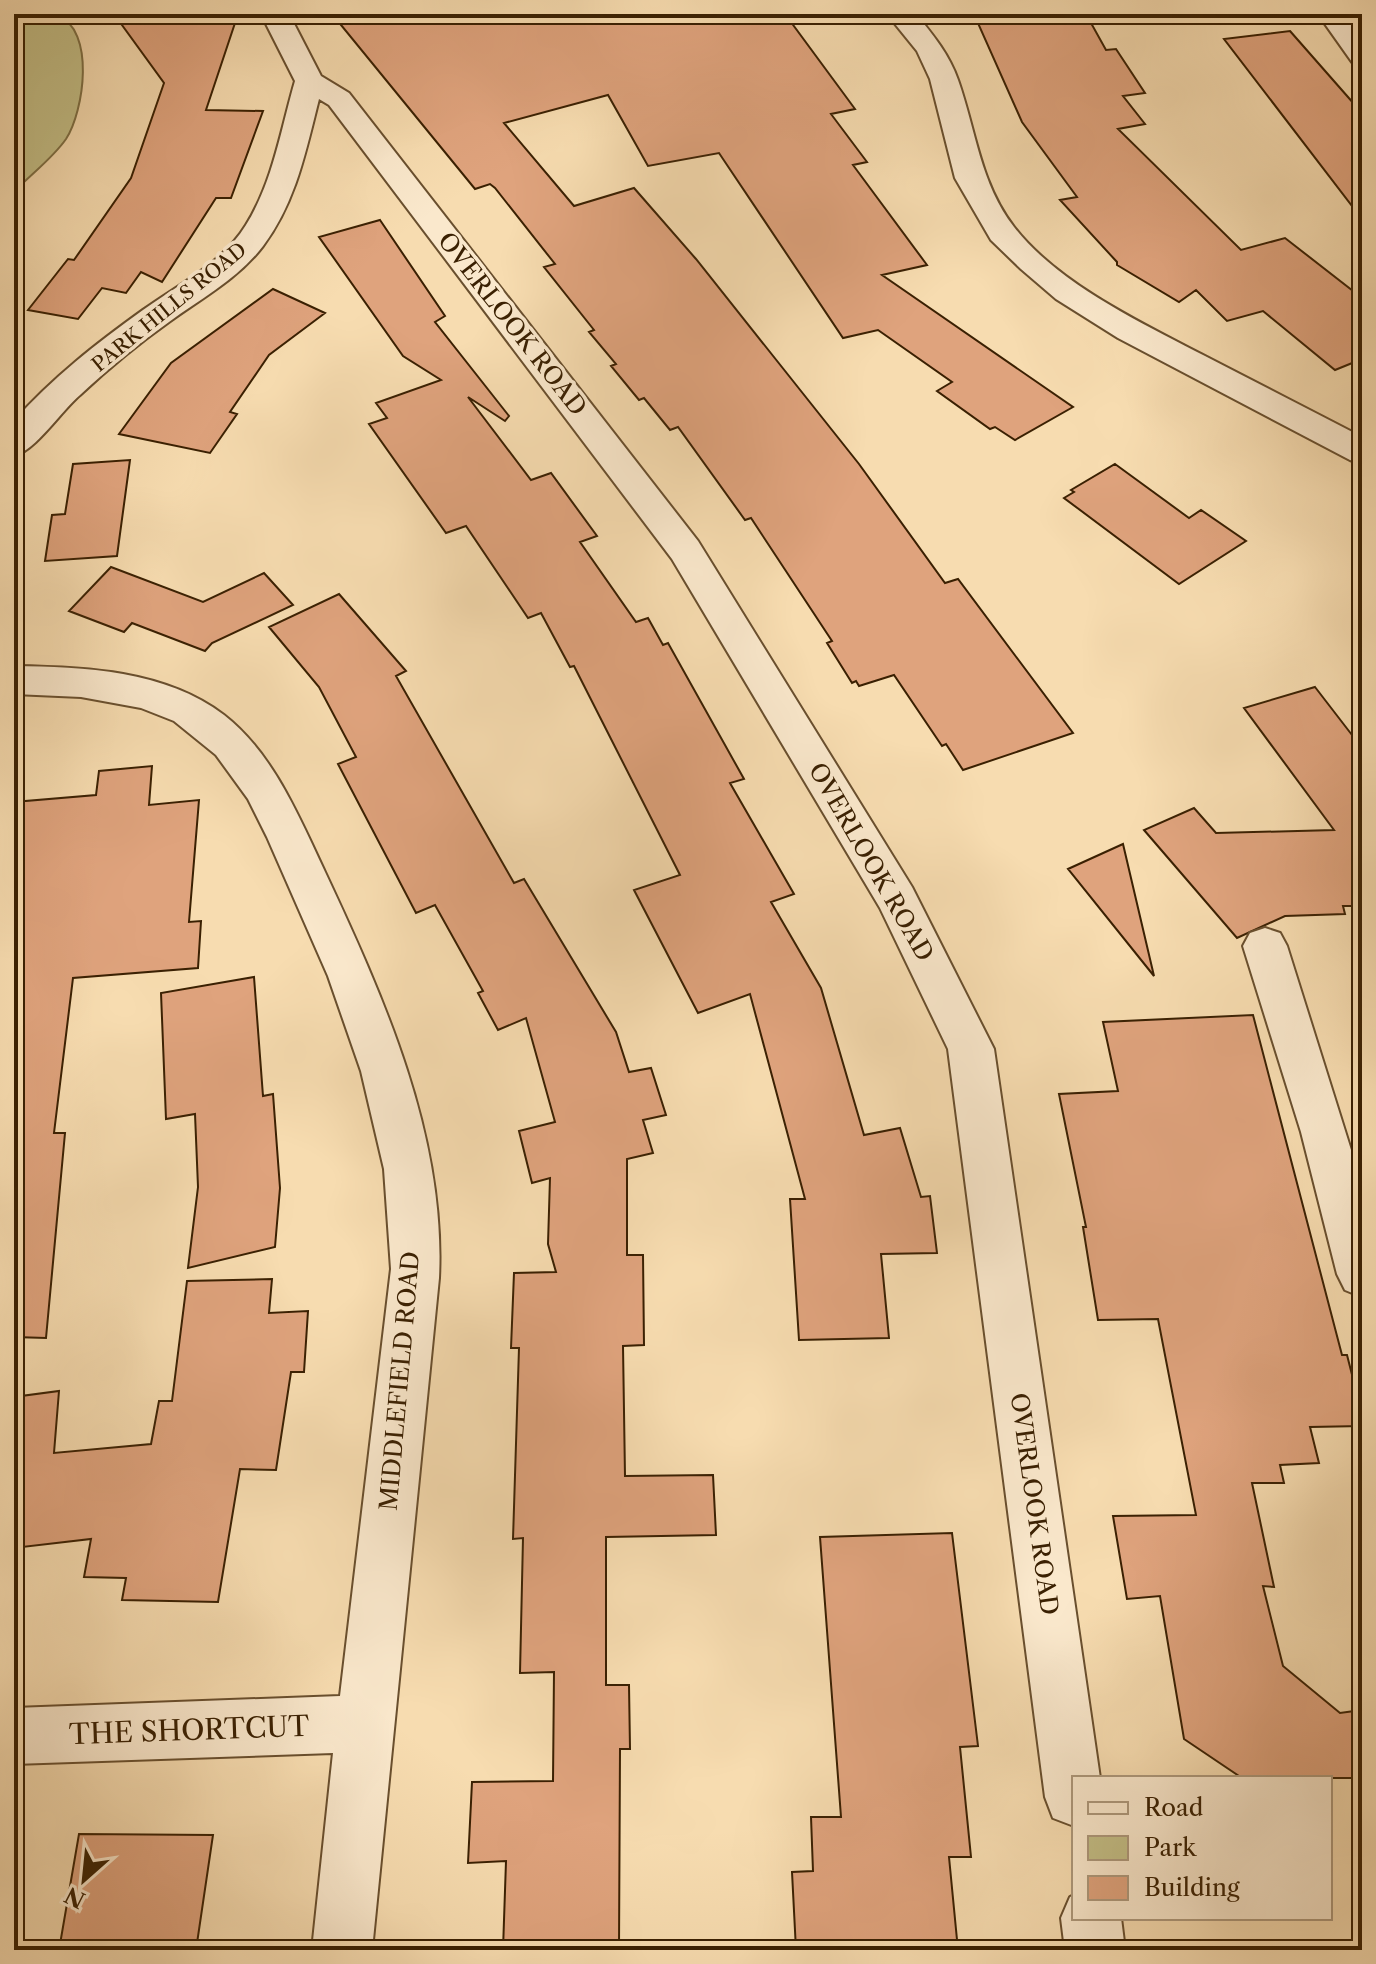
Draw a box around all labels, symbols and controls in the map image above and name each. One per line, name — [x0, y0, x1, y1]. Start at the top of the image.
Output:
street label: OVERLOOK ROAD — [432, 226, 593, 421]
street label: PARK HILLS ROAD — [87, 237, 251, 377]
street label: OVERLOOK ROAD — [803, 757, 940, 966]
street label: MIDDLEFIELD ROAD — [374, 1250, 425, 1512]
street label: OVERLOOK ROAD — [1005, 1391, 1064, 1617]
street label: THE SHORTCUT — [68, 1709, 310, 1751]
legend — [1072, 1776, 1332, 1920]
text: Road — [1144, 1793, 1204, 1822]
text: Park — [1144, 1833, 1197, 1862]
north arrow — [44, 1840, 124, 1920]
text: Building — [1144, 1873, 1240, 1902]
text: N — [60, 1881, 90, 1914]

